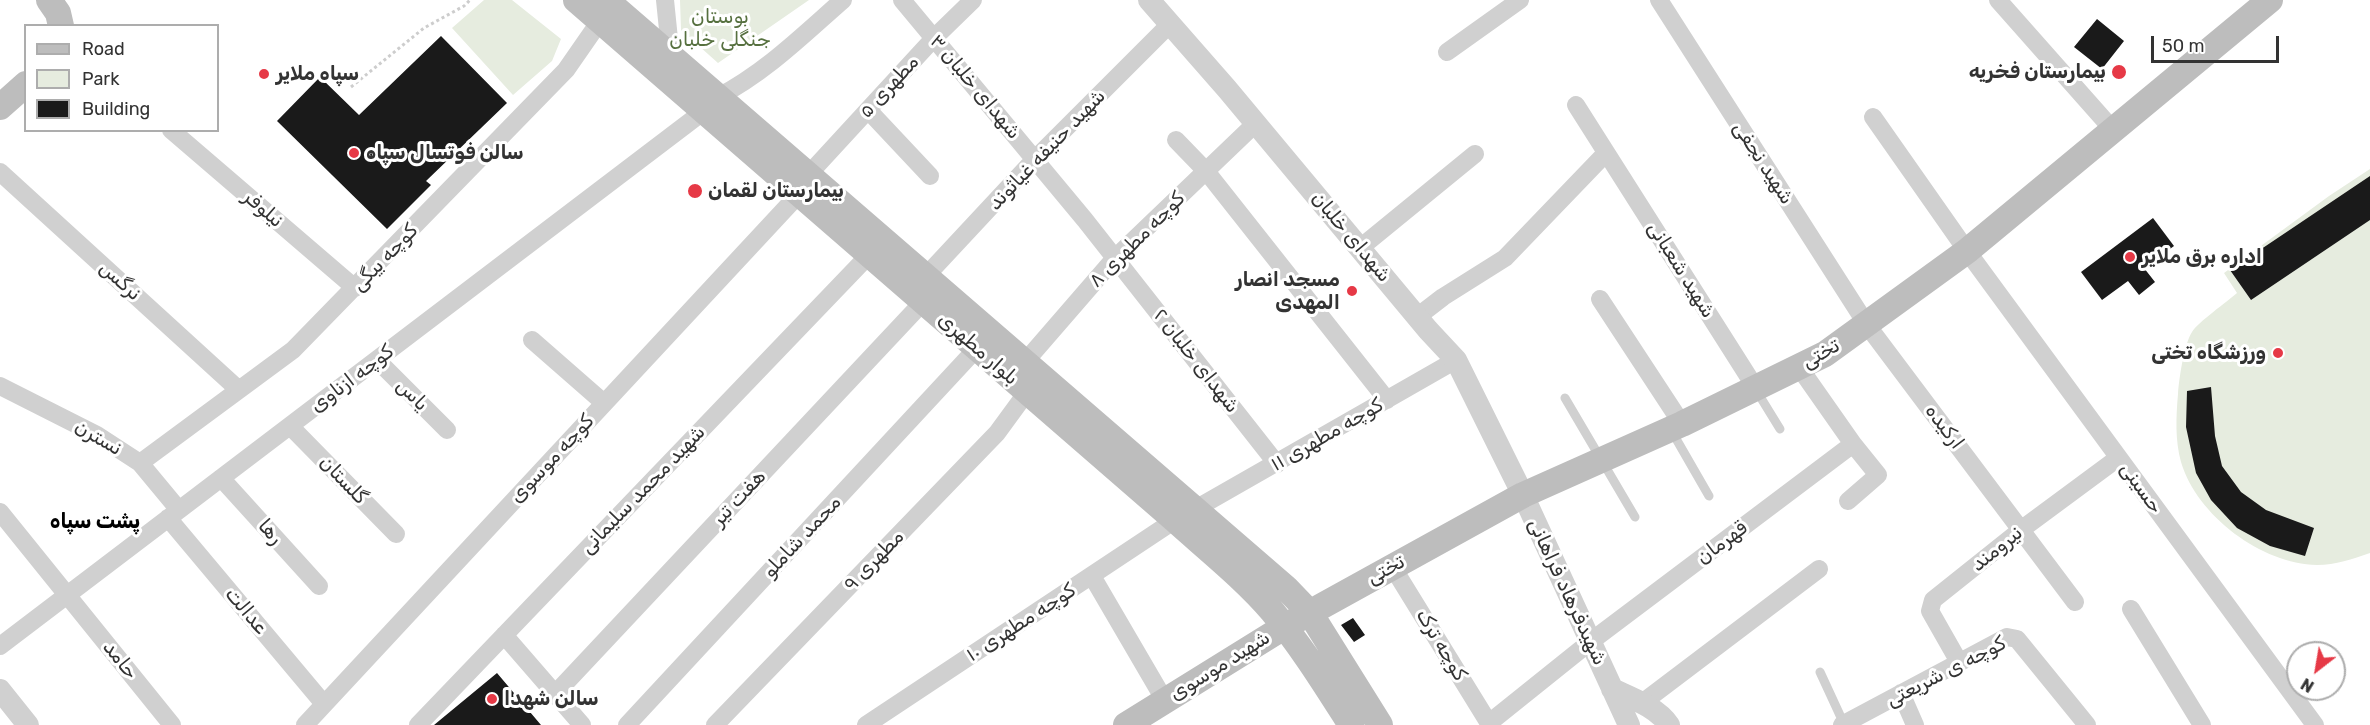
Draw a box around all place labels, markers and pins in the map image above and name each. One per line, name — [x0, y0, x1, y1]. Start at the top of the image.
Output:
place label: بیمارستان فخریه — [1969, 60, 2106, 84]
place label: سپاه ملایر — [276, 62, 359, 86]
marker: بیمارستان فخریه — [2110, 63, 2128, 81]
marker: سپاه ملایر — [257, 67, 271, 81]
place label: سالن فوتسال سپاه — [366, 141, 524, 165]
marker: سالن فوتسال سپاه — [347, 146, 361, 160]
place label: بیمارستان لقمان — [708, 179, 844, 203]
marker: بیمارستان لقمان — [686, 182, 704, 200]
place label: اداره برق ملایر — [2142, 245, 2262, 269]
marker: اداره برق ملایر — [2123, 250, 2137, 264]
place label: مسجد انصار المهدی — [1235, 268, 1340, 315]
marker: مسجد انصار المهدی — [1345, 284, 1359, 298]
place label: ورزشگاه تختی — [2151, 341, 2266, 365]
marker: ورزشگاه تختی — [2271, 346, 2285, 360]
place label: سالن شهدا — [504, 687, 599, 711]
marker: سالن شهدا — [485, 692, 499, 706]

